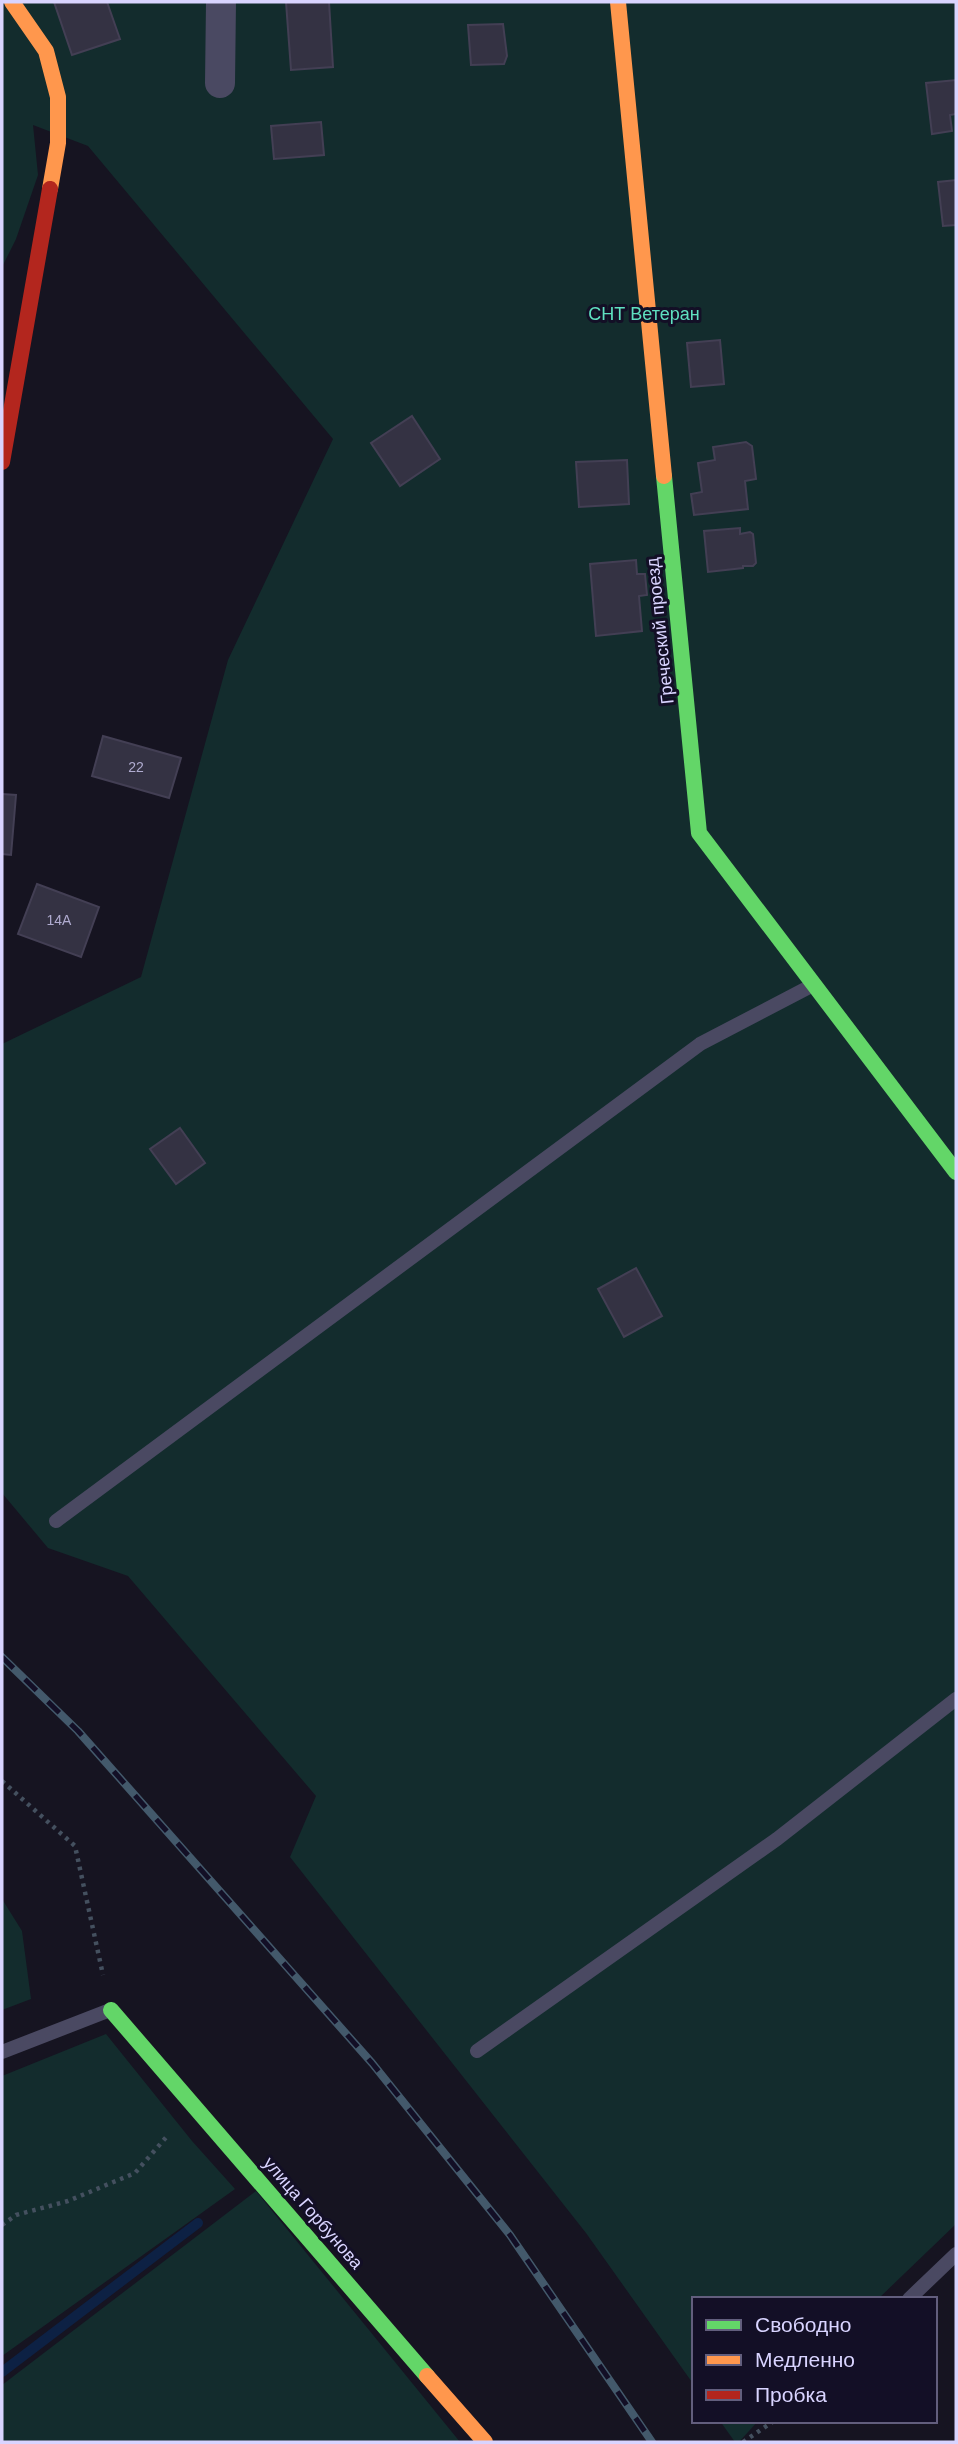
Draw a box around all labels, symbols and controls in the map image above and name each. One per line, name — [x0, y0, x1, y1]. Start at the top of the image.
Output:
park label: СНТ Ветеран — [588, 304, 700, 324]
street label: Греческий проезд — [642, 556, 678, 705]
house number: 22 — [128, 759, 144, 775]
house number: 14А — [47, 912, 72, 928]
street label: улица Горбунова — [259, 2153, 368, 2274]
legend — [692, 2297, 937, 2423]
text: Свободно — [755, 2313, 852, 2336]
text: Медленно — [755, 2348, 855, 2371]
text: Пробка — [755, 2383, 827, 2406]

